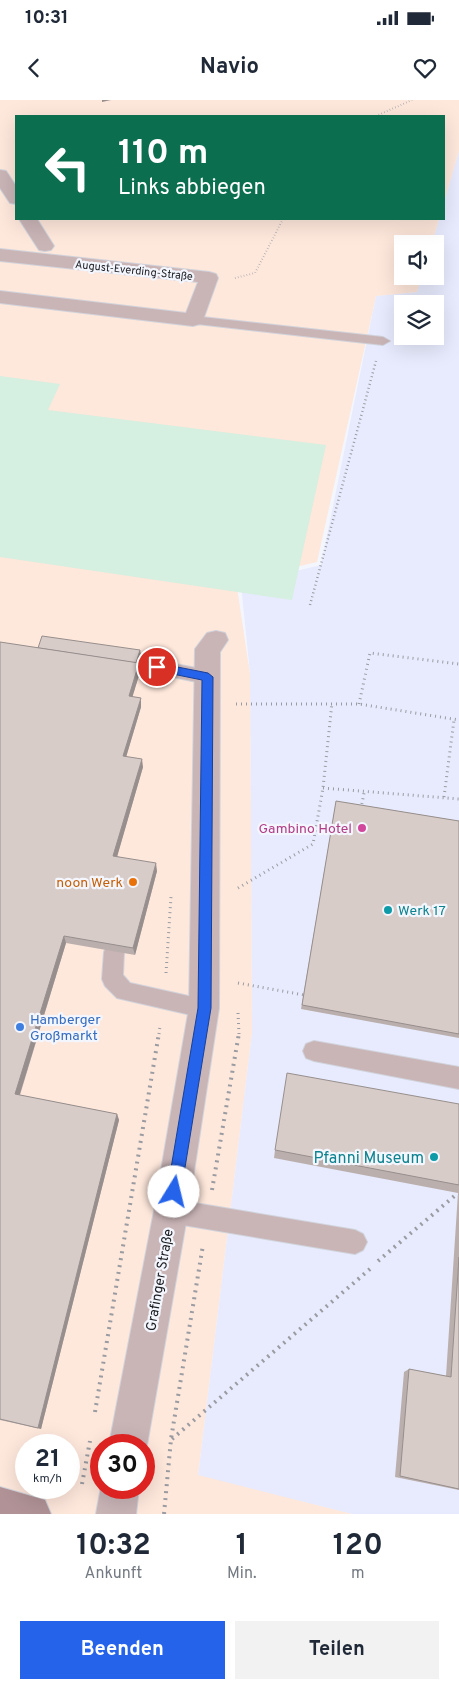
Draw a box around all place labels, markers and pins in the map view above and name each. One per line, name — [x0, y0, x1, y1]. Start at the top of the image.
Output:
pin — [136, 646, 178, 688]
place label: Gambino Hotel — [258, 821, 352, 838]
marker: Gambino Hotel — [356, 822, 368, 834]
place label: noon Werk — [56, 875, 123, 892]
marker: noon Werk — [127, 876, 139, 888]
place label: Werk 17 — [398, 903, 446, 920]
marker: Werk 17 — [382, 904, 394, 916]
place label: Hamberger Großmarkt — [30, 1012, 101, 1045]
marker: Hamberger Großmarkt — [14, 1021, 26, 1033]
place label: Pfanni Museum — [313, 1149, 424, 1169]
marker: Pfanni Museum — [428, 1151, 440, 1163]

